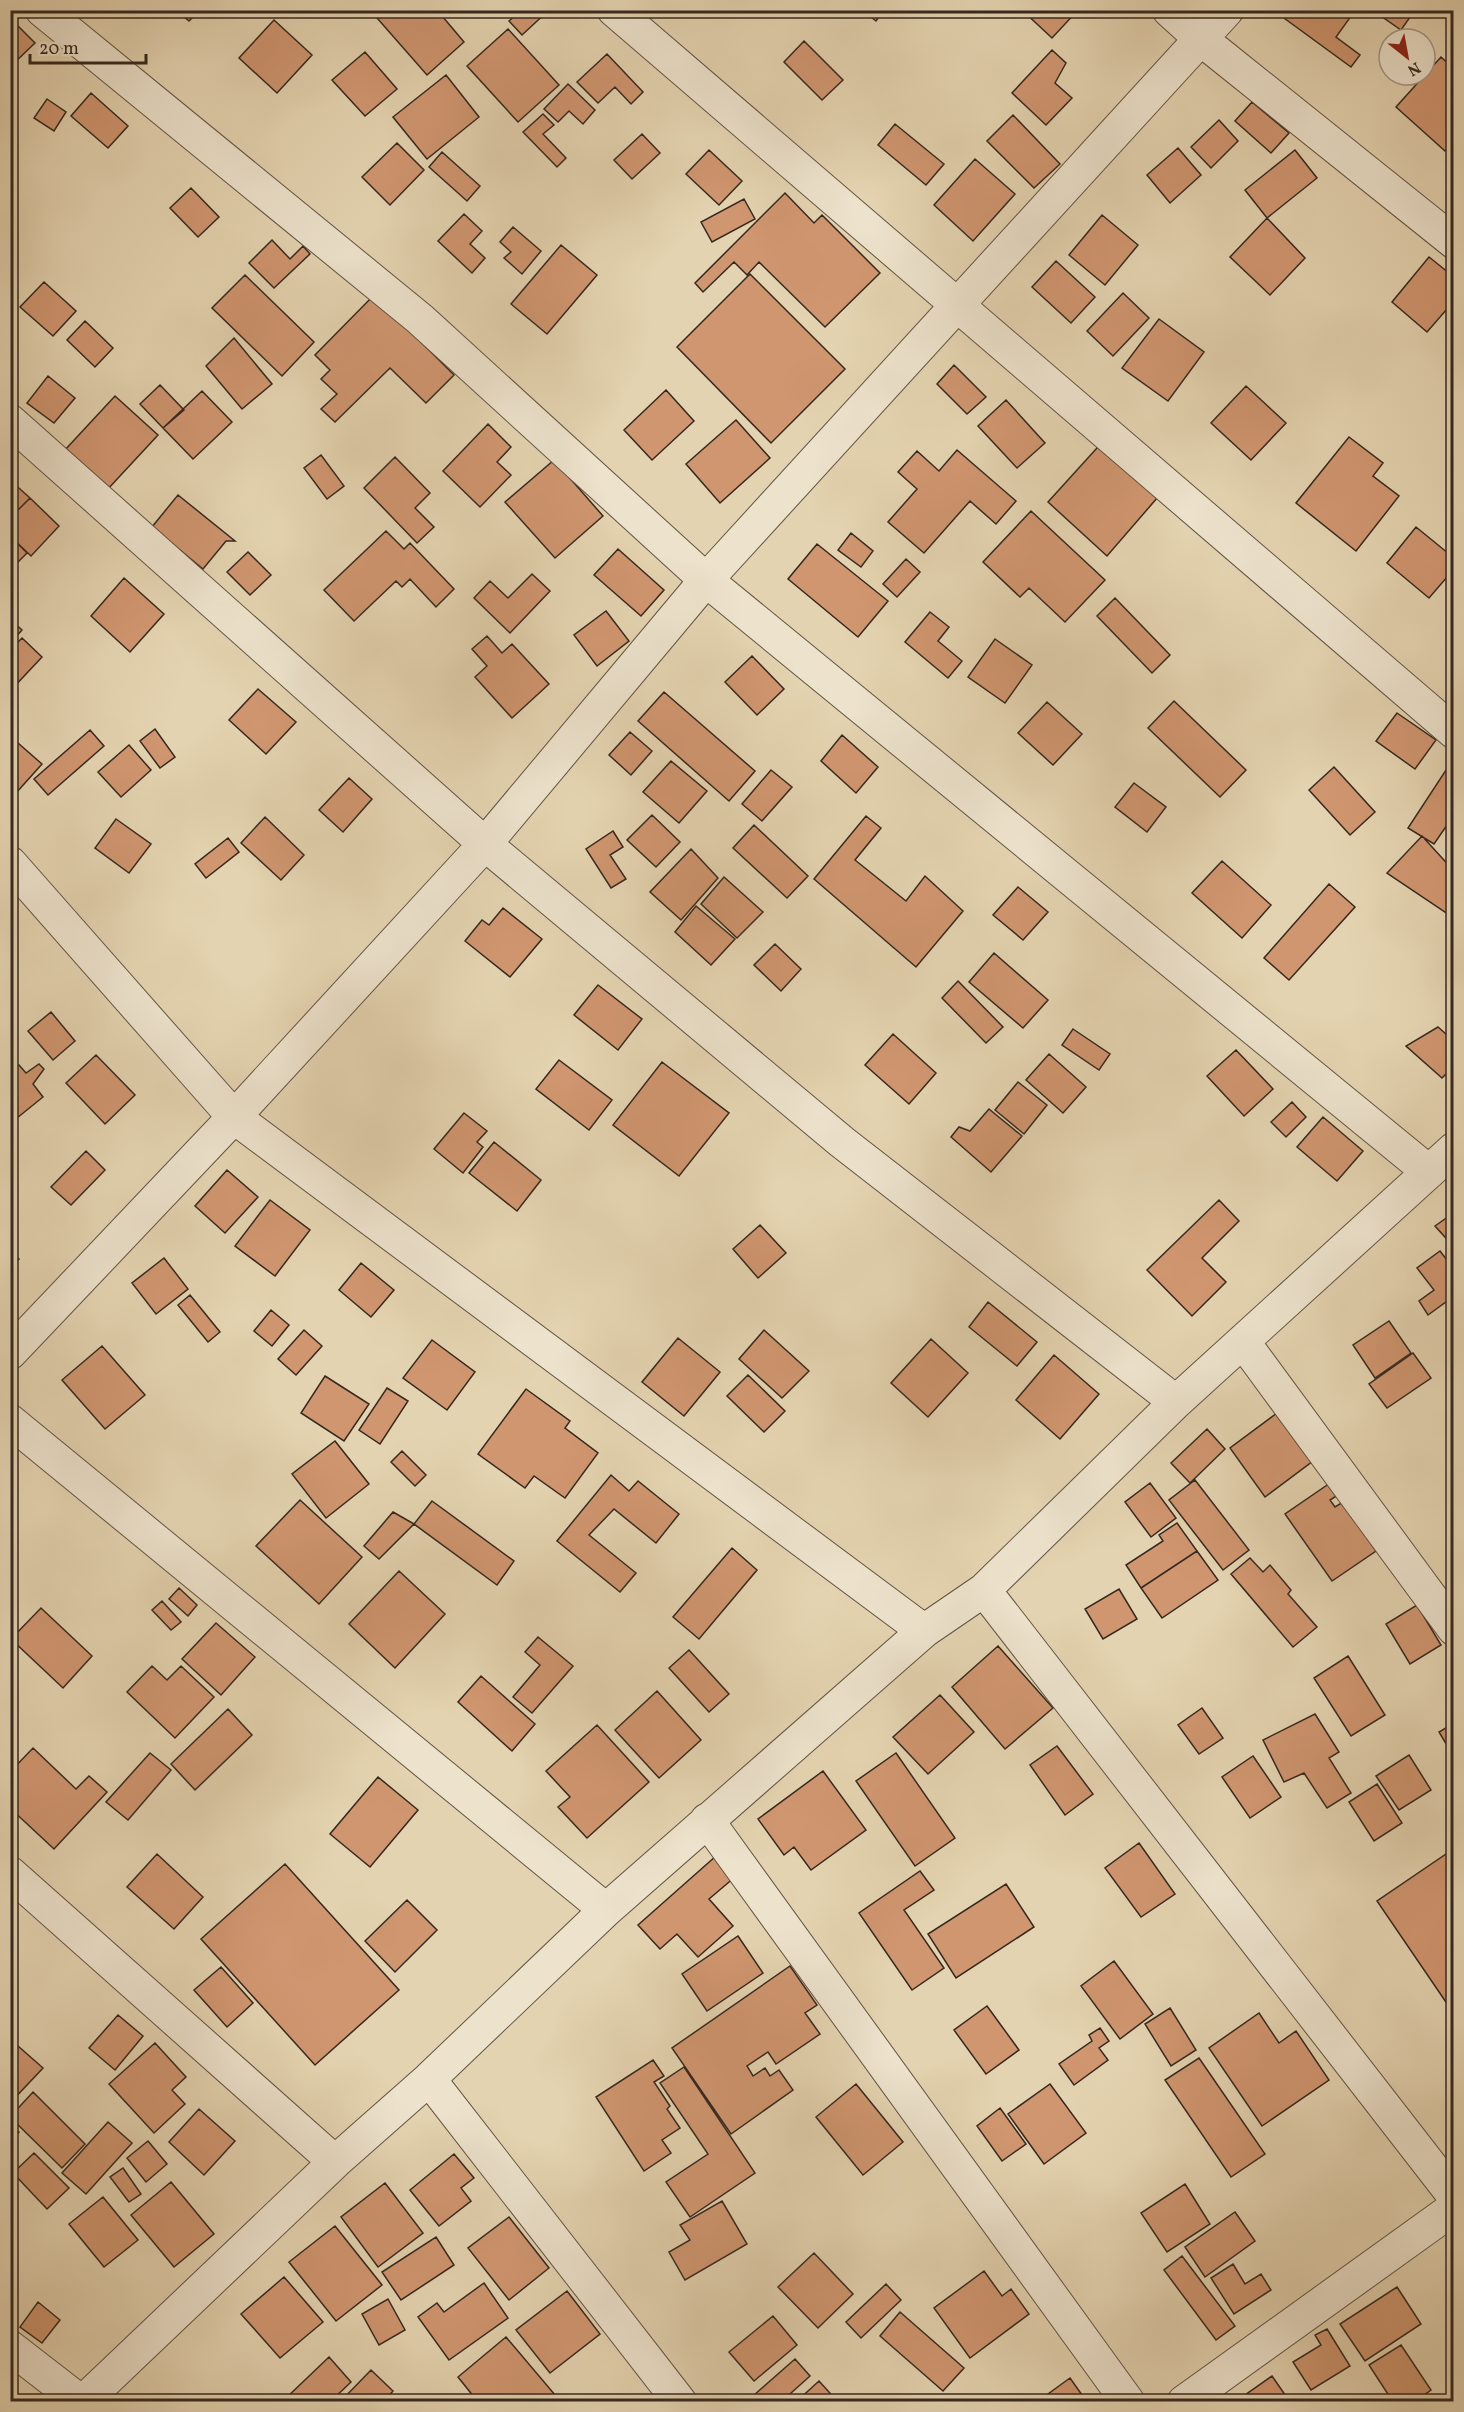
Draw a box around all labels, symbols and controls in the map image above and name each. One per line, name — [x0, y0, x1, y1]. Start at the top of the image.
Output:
scale bar — [30, 27, 146, 65]
north arrow — [1377, 27, 1437, 87]
text: 20 m — [39, 37, 79, 62]
text: N — [1403, 56, 1424, 81]

